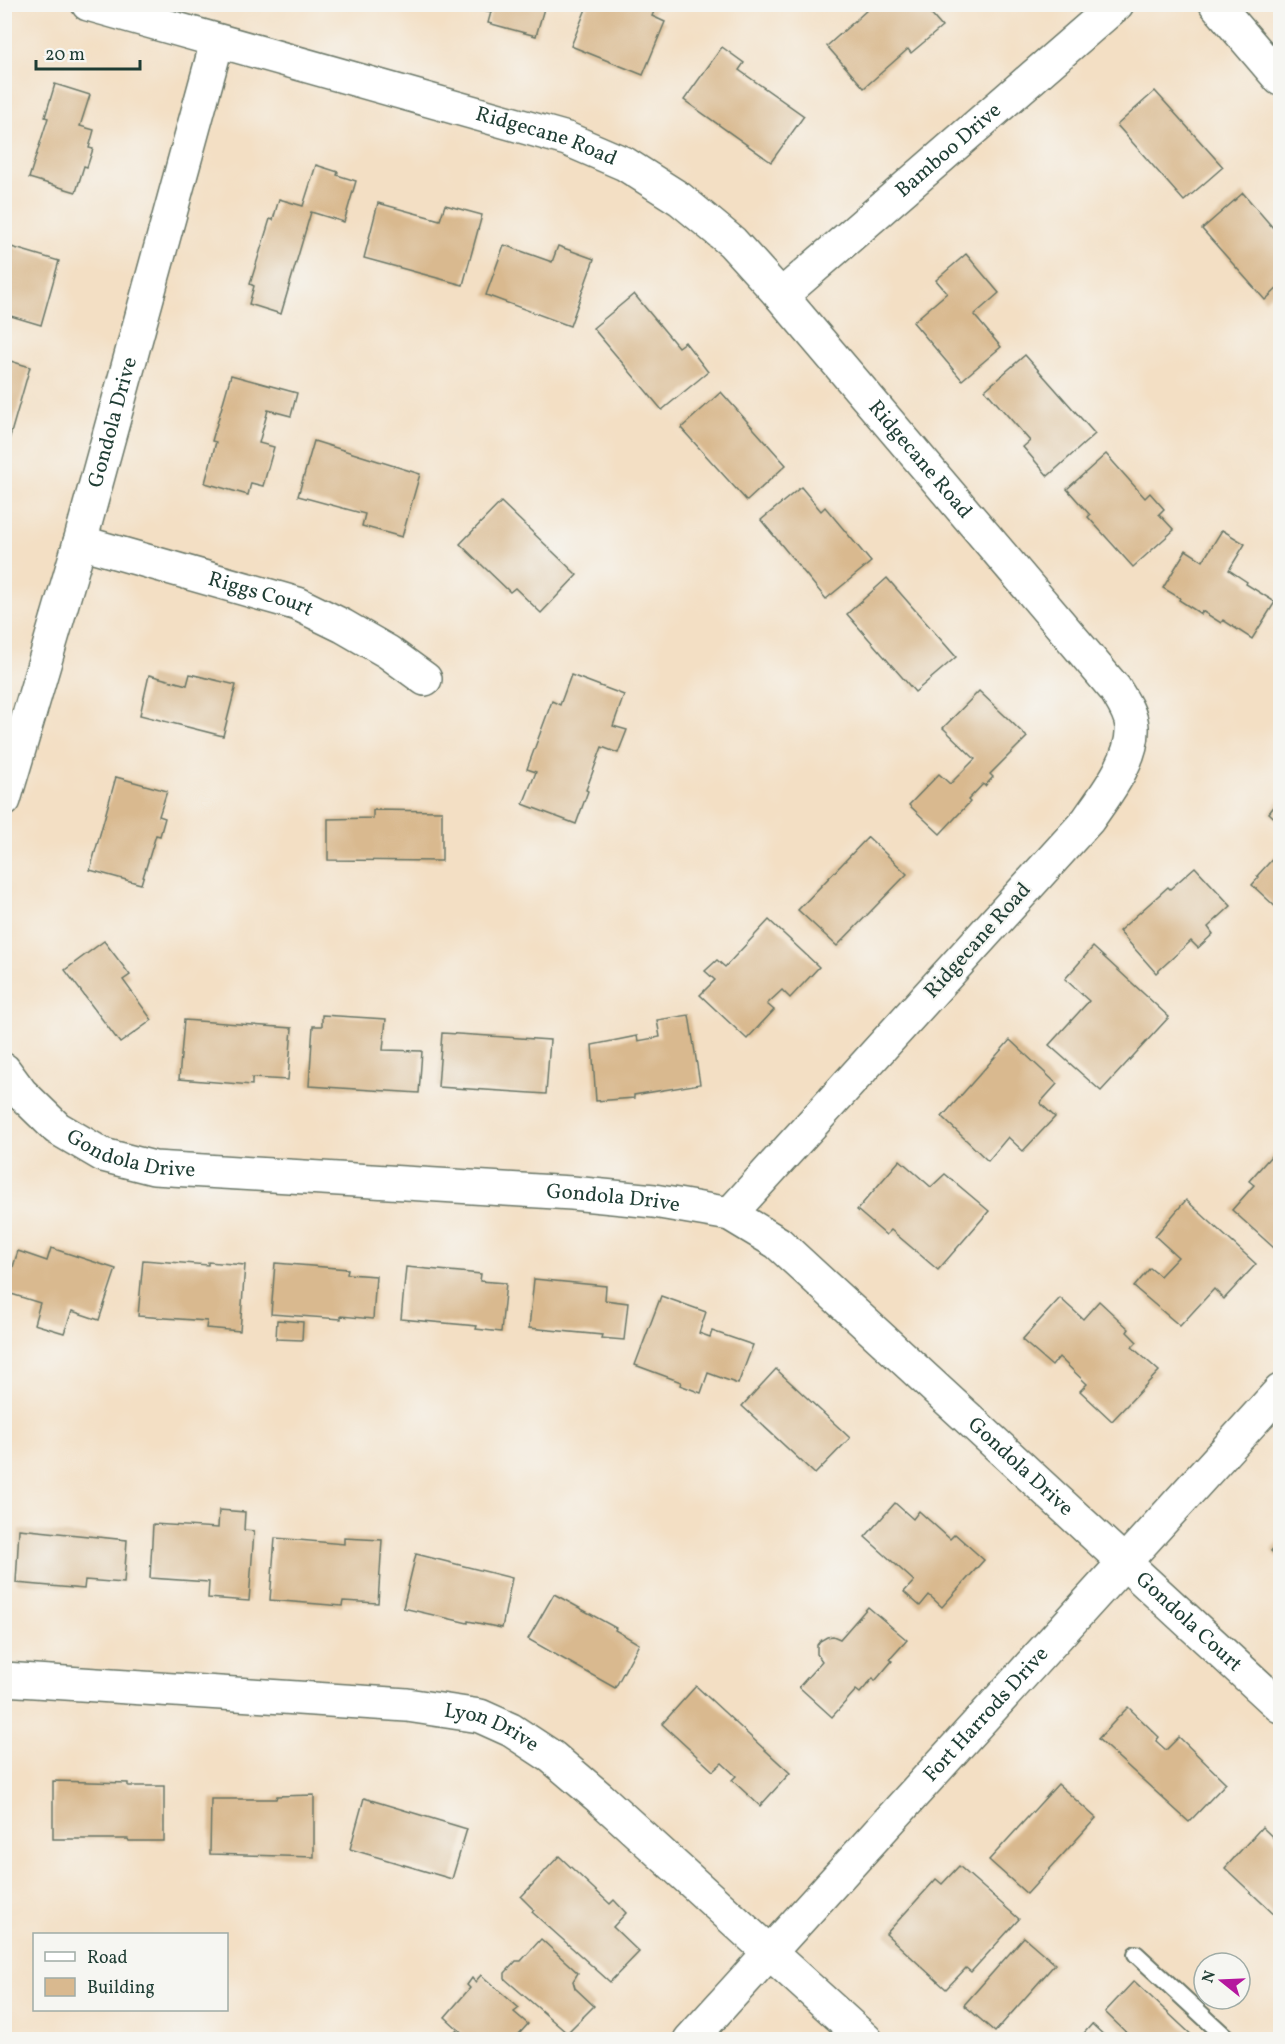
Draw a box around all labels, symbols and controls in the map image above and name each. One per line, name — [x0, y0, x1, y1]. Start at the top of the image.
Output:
scale bar — [36, 33, 140, 71]
text: 20 m — [45, 43, 85, 68]
street label: Bamboo Drive — [889, 96, 1008, 204]
street label: Ridgecane Road — [472, 99, 621, 173]
street label: Gondola Drive — [81, 354, 145, 491]
street label: Ridgecane Road — [861, 394, 979, 525]
street label: Riggs Court — [205, 565, 318, 624]
street label: Ridgecane Road — [918, 877, 1038, 1005]
street label: Gondola Drive — [61, 1122, 196, 1185]
street label: Gondola Drive — [546, 1177, 682, 1220]
street label: Gondola Drive — [961, 1411, 1080, 1523]
street label: Gondola Court — [1129, 1565, 1249, 1679]
street label: Fort Harrods Drive — [917, 1640, 1055, 1788]
street label: Lyon Drive — [442, 1696, 545, 1759]
legend — [33, 1933, 228, 2011]
text: Road — [87, 1946, 128, 1971]
north arrow — [1192, 1951, 1252, 2011]
text: N — [1197, 1968, 1222, 1986]
text: Building — [87, 1976, 155, 2001]

